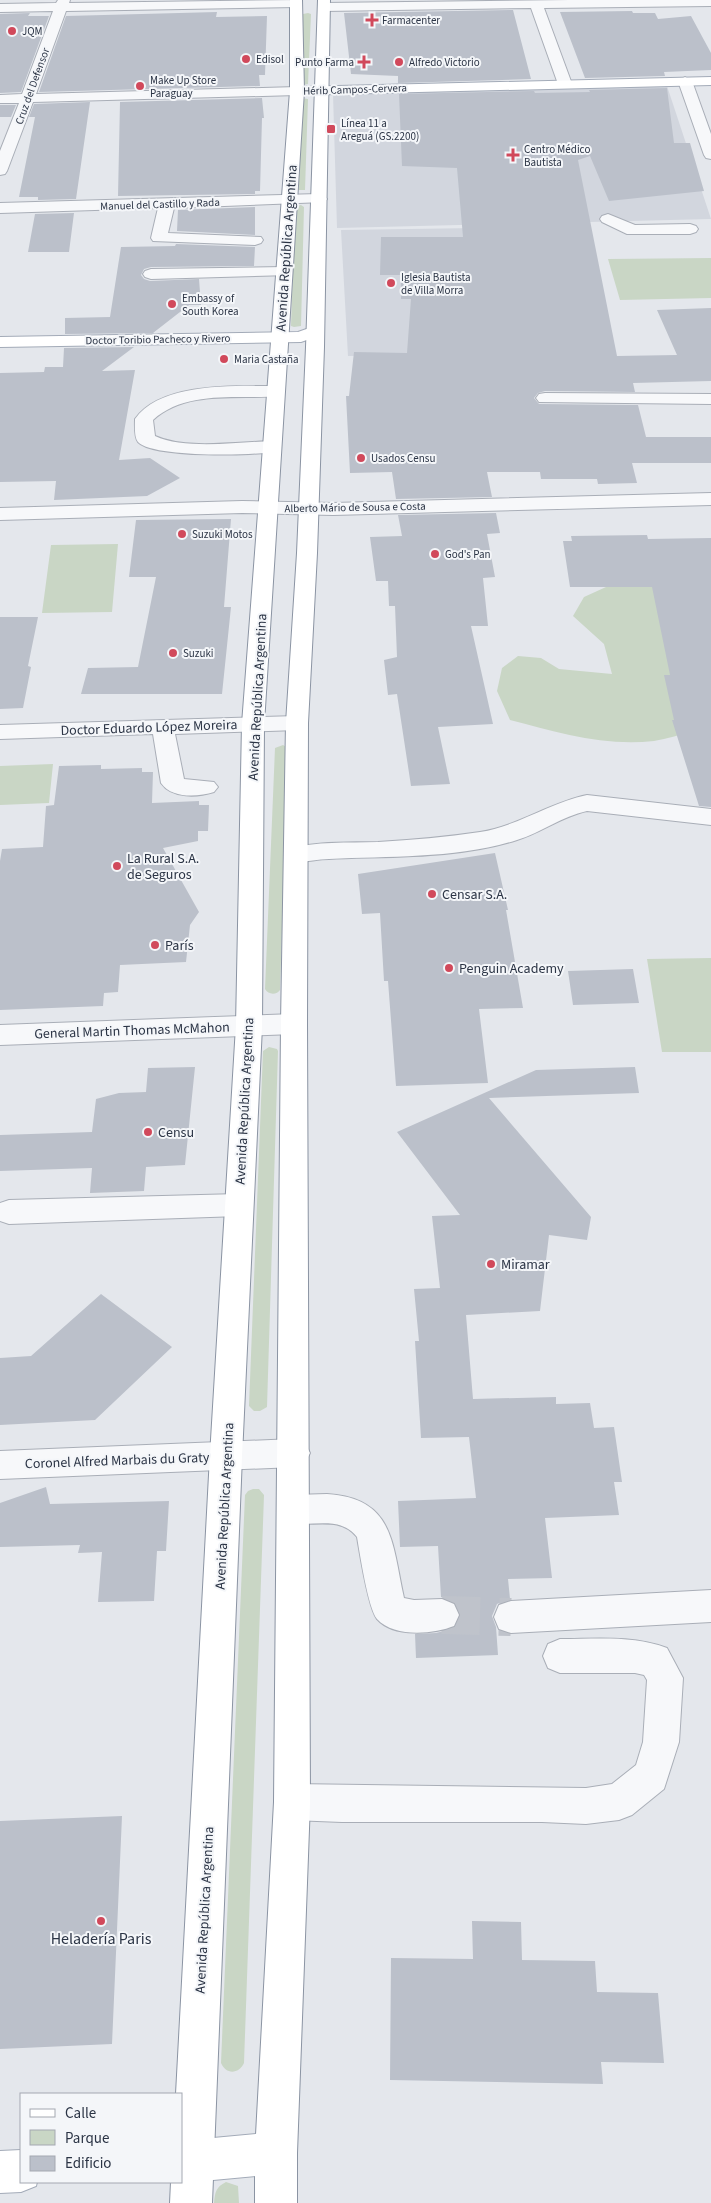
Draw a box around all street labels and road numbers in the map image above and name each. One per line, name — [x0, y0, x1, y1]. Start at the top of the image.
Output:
street label: Cruz del Defensor — [12, 46, 53, 127]
street label: Hérib Campos-Cervera — [303, 80, 407, 99]
street label: Avenida República Argentina — [271, 164, 303, 332]
street label: Manuel del Castillo y Rada — [100, 195, 220, 214]
street label: Doctor Toribio Pacheco y Rivero — [85, 331, 231, 348]
street label: Alberto Mário de Sousa e Costa — [284, 499, 426, 516]
street label: Avenida República Argentina — [244, 613, 272, 781]
street label: Doctor Eduardo López Moreira — [60, 715, 238, 741]
street label: Avenida República Argentina — [231, 1017, 259, 1185]
street label: General Martin Thomas McMahon — [34, 1018, 230, 1044]
street label: Avenida República Argentina — [211, 1422, 239, 1590]
street label: Coronel Alfred Marbais du Graty — [24, 1448, 210, 1474]
street label: Avenida República Argentina — [191, 1826, 219, 1994]

